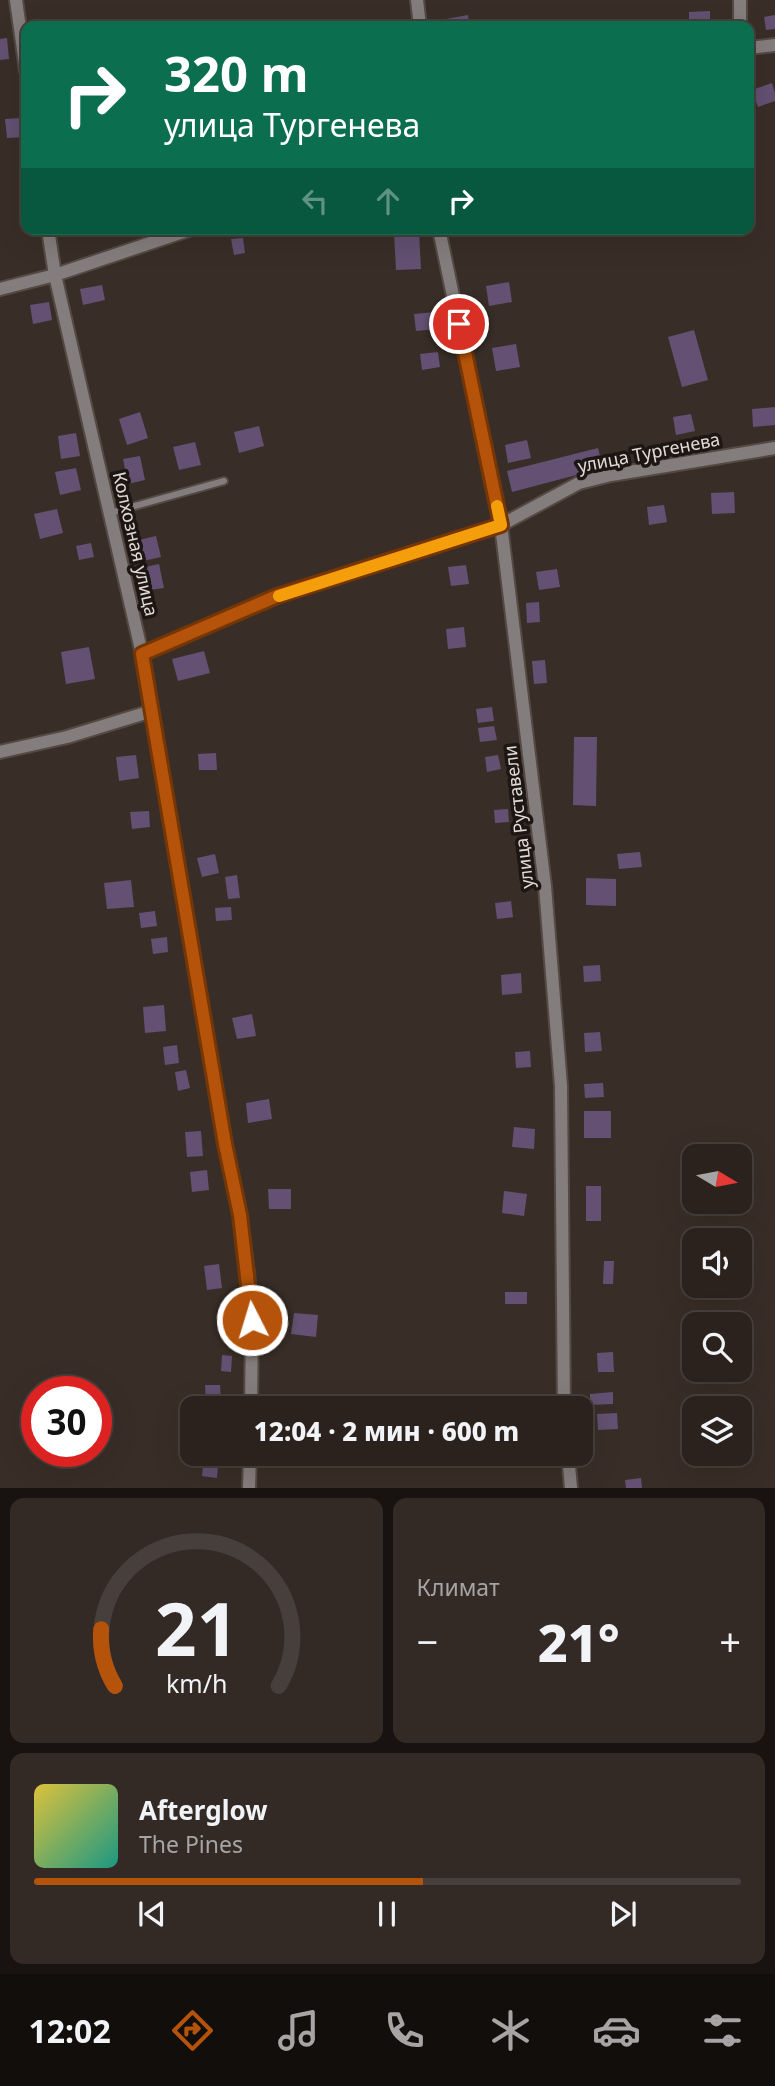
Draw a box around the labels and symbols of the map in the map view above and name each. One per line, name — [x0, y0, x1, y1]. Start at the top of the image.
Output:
pin — [429, 294, 489, 354]
street label: улица Тургенева — [576, 426, 722, 478]
street label: Колхозная улица — [108, 469, 164, 618]
street label: улица Руставели — [497, 744, 539, 890]
north arrow — [682, 1144, 752, 1214]
position arrow — [215, 1283, 289, 1357]
speed limit sign: 30 — [21, 1376, 112, 1467]

